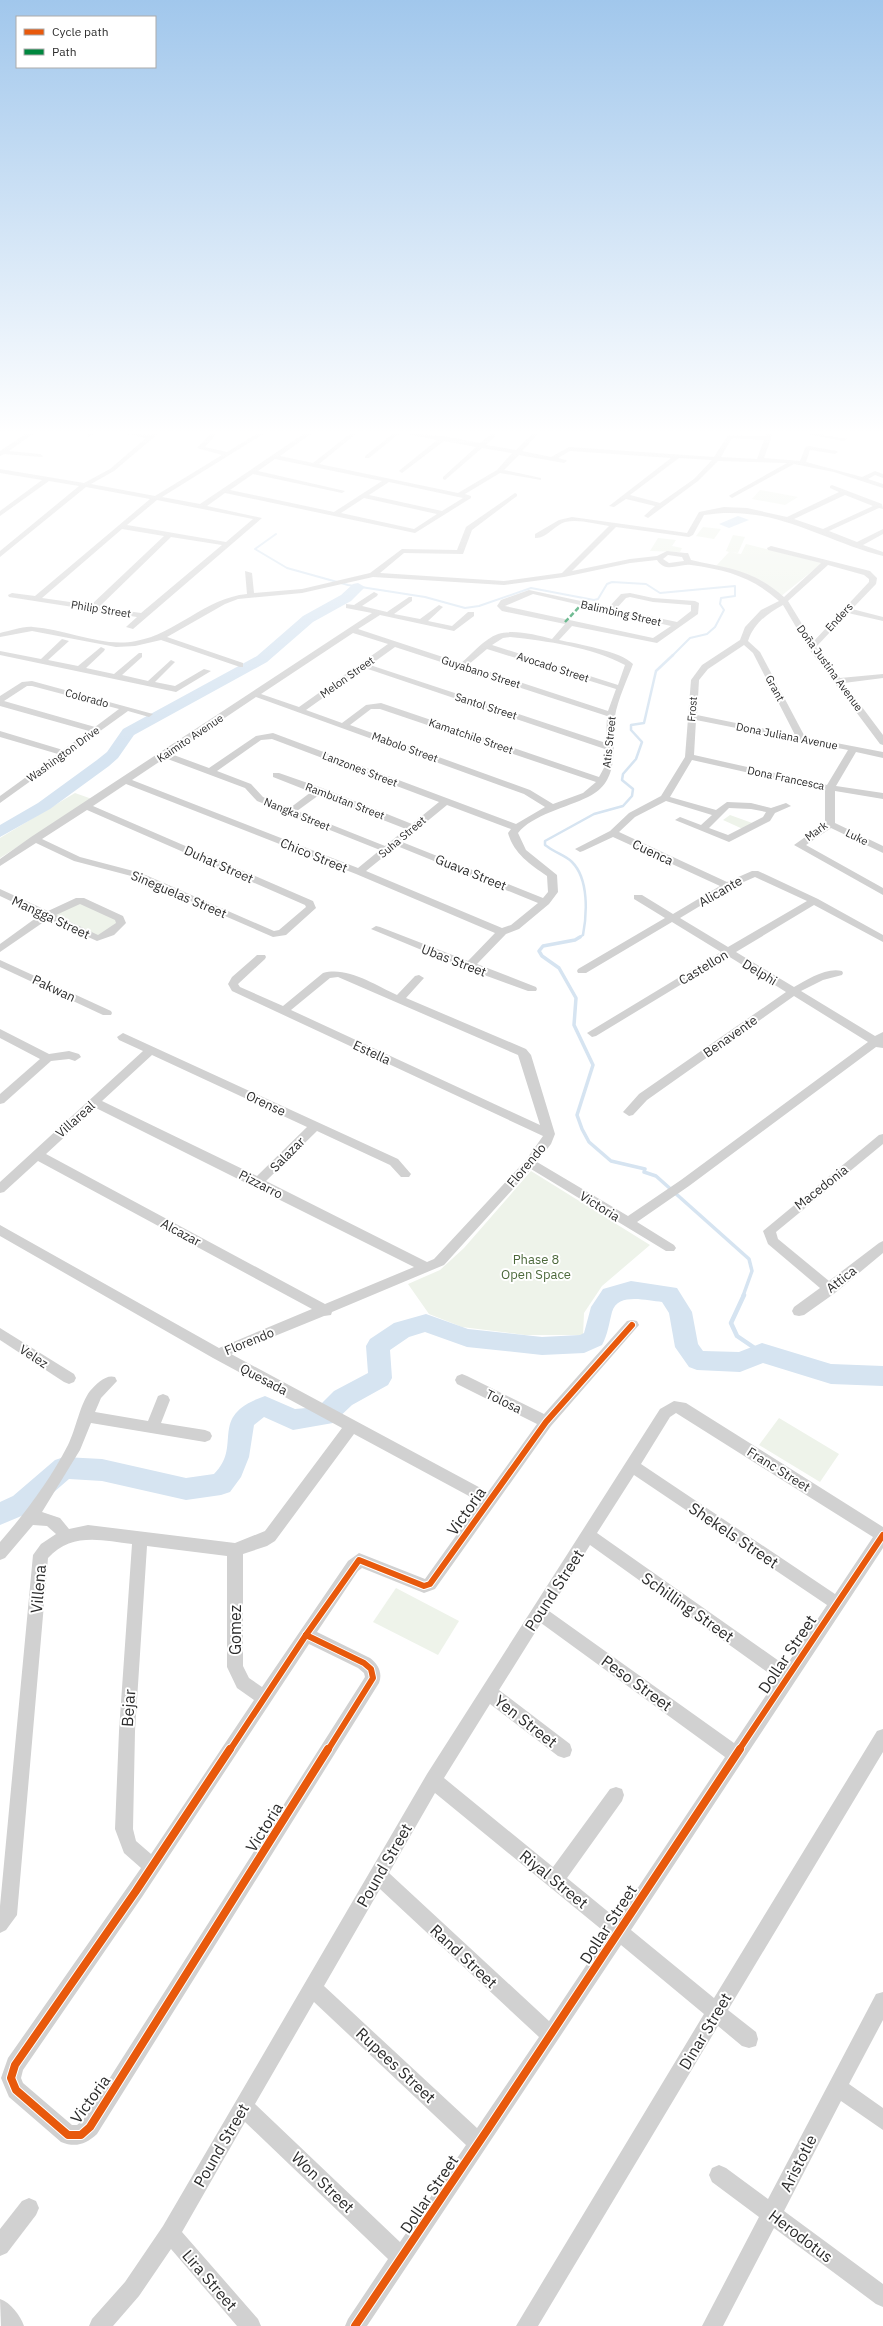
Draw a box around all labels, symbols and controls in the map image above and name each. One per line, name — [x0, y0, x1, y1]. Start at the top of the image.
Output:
legend — [16, 16, 156, 68]
text: Cycle path — [52, 24, 109, 39]
text: Path — [52, 44, 77, 59]
street label: Philip Street — [70, 597, 132, 621]
street label: Balimbing Street — [579, 597, 663, 629]
street label: Enders — [822, 600, 856, 634]
street label: Doña Justina Avenue — [794, 622, 866, 714]
street label: Avocado Street — [515, 649, 591, 685]
street label: Melon Street — [317, 653, 377, 701]
street label: Guyabano Street — [440, 653, 523, 691]
street label: Grant — [762, 673, 788, 704]
street label: Colorado — [64, 685, 110, 711]
street label: Santol Street — [453, 689, 519, 723]
street label: Frost — [684, 696, 700, 722]
street label: Kaimito Avenue — [154, 711, 226, 765]
street label: Kamatchile Street — [427, 715, 515, 757]
street label: Atis Street — [599, 715, 619, 768]
street label: Dona Juliana Avenue — [735, 719, 839, 753]
street label: Washington Drive — [24, 723, 102, 785]
street label: Mabolo Street — [370, 729, 440, 765]
street label: Lanzones Street — [321, 748, 400, 790]
street label: Dona Francesca — [746, 763, 826, 793]
street label: Rambutan Street — [303, 779, 387, 823]
street label: Nangka Street — [262, 794, 332, 834]
street label: Suha Street — [375, 813, 429, 861]
street label: Mark — [802, 818, 830, 844]
street label: Luke — [843, 826, 871, 848]
street label: Chico Street — [278, 834, 350, 877]
street label: Cuenca — [629, 836, 676, 869]
street label: Duhat Street — [182, 842, 256, 887]
street label: Guava Street — [433, 850, 509, 894]
street label: Sineguelas Street — [128, 867, 229, 922]
street label: Alicante — [695, 872, 745, 911]
street label: Mangga Street — [9, 892, 93, 943]
street label: Ubas Street — [419, 940, 489, 981]
street label: Castellon — [675, 946, 731, 989]
street label: Delphi — [739, 955, 780, 989]
street label: Pakwan — [29, 971, 78, 1006]
street label: Benavente — [700, 1012, 761, 1061]
street label: Estella — [350, 1036, 393, 1069]
street label: Orense — [243, 1087, 288, 1120]
street label: Villareal — [52, 1097, 99, 1142]
street label: Salazar — [266, 1133, 309, 1175]
street label: Florendo — [503, 1140, 550, 1191]
street label: Macedonia — [791, 1161, 852, 1214]
street label: Pizzarro — [236, 1166, 286, 1203]
street label: Victoria — [576, 1187, 623, 1225]
street label: Alcazar — [158, 1215, 204, 1250]
park label: Phase 8 Open Space — [501, 1251, 571, 1283]
street label: Attica — [823, 1262, 860, 1297]
street label: Florendo — [222, 1324, 277, 1359]
street label: Velez — [16, 1341, 51, 1372]
street label: Quesada — [237, 1360, 291, 1399]
street label: Tolosa — [483, 1385, 525, 1417]
street label: Franc Street — [744, 1443, 813, 1496]
street label: Victoria — [442, 1482, 490, 1539]
street label: Shekels Street — [685, 1498, 783, 1572]
street label: Pound Street — [520, 1545, 588, 1635]
street label: Villena — [26, 1563, 50, 1614]
street label: Schilling Street — [638, 1568, 738, 1646]
street label: Gomez — [225, 1605, 245, 1655]
street label: Dollar Street — [753, 1611, 821, 1697]
street label: Peso Street — [598, 1651, 676, 1715]
street label: Bejar — [117, 1688, 139, 1727]
street label: Yen Street — [491, 1690, 561, 1752]
street label: Victoria — [241, 1798, 287, 1856]
street label: Pound Street — [352, 1820, 416, 1910]
street label: Riyal Street — [516, 1845, 592, 1913]
street label: Dollar Street — [575, 1881, 641, 1967]
street label: Rand Street — [426, 1920, 502, 1992]
street label: Dinar Street — [674, 1989, 736, 2073]
street label: Rupees Street — [352, 2023, 440, 2107]
street label: Victoria — [66, 2071, 114, 2127]
street label: Pound Street — [189, 2100, 253, 2190]
street label: Aristotle — [775, 2131, 821, 2195]
street label: Won Street — [287, 2147, 359, 2217]
street label: Dollar Street — [395, 2151, 463, 2237]
street label: Herodotus — [765, 2205, 837, 2267]
street label: Lira Street — [178, 2245, 242, 2315]

